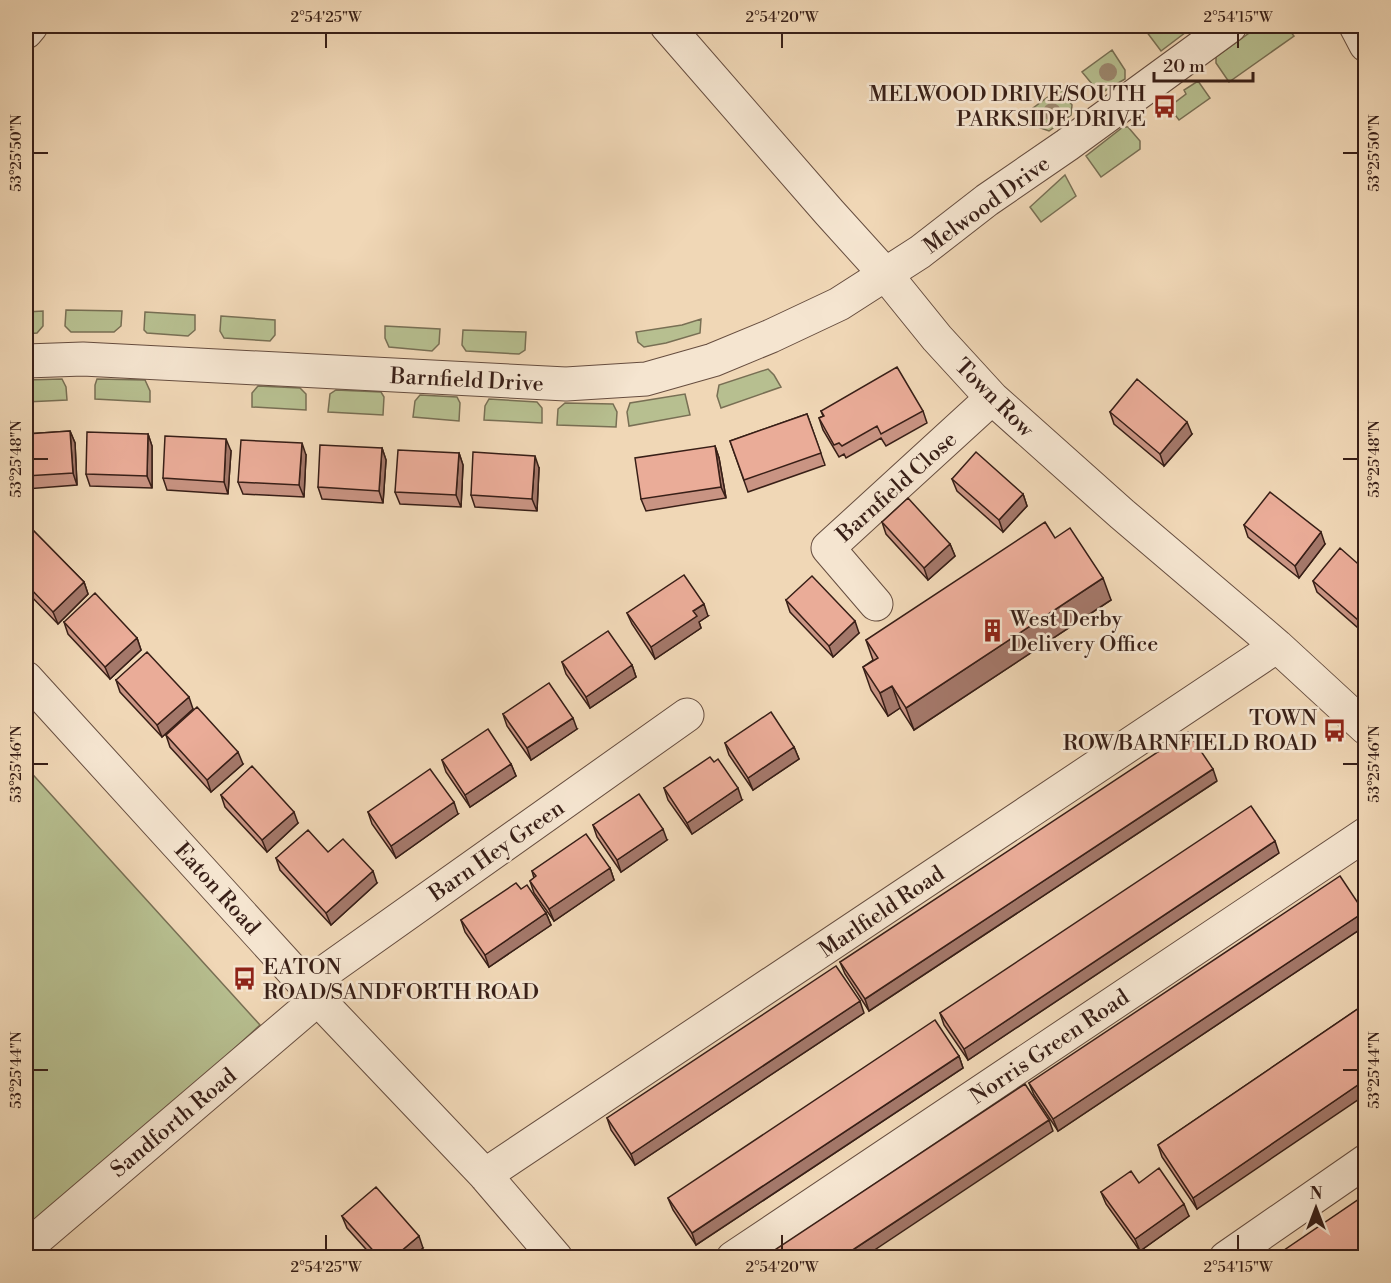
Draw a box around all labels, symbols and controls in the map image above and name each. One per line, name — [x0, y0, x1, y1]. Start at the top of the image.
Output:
text: 2°54'25"W — [290, 8, 362, 27]
text: 2°54'20"W — [746, 8, 819, 27]
text: 2°54'15"W — [1203, 8, 1273, 27]
scale bar — [1154, 45, 1253, 83]
text: 20 m — [1163, 55, 1205, 78]
place label: MELWOOD DRIVE/SOUTH PARKSIDE DRIVE — [869, 81, 1146, 133]
bus stop icon: MELWOOD DRIVE/SOUTH PARKSIDE DRIVE — [1151, 93, 1177, 119]
text: 53°25'50"N — [7, 114, 26, 192]
text: 53°25'50"N — [1365, 114, 1384, 192]
street label: Melwood Drive — [918, 150, 1055, 260]
street label: Town Row — [949, 353, 1040, 444]
street label: Barnfield Drive — [388, 363, 544, 398]
text: 53°25'48"N — [7, 420, 26, 498]
text: 53°25'48"N — [1365, 420, 1384, 498]
street label: Barnfield Close — [831, 426, 963, 549]
place label: West Derby Delivery Office — [1009, 606, 1158, 658]
building icon: West Derby Delivery Office — [979, 618, 1005, 644]
place label: TOWN ROW/BARNFIELD ROAD — [1063, 705, 1318, 757]
bus stop icon: TOWN ROW/BARNFIELD ROAD — [1322, 717, 1348, 743]
text: 53°25'46"N — [7, 725, 26, 803]
text: 53°25'46"N — [1365, 725, 1384, 803]
street label: Barn Hey Green — [423, 795, 570, 908]
street label: Eaton Road — [168, 837, 266, 941]
street label: Marlfield Road — [814, 860, 950, 964]
place label: EATON ROAD/SANDFORTH ROAD — [263, 954, 539, 1006]
bus stop icon: EATON ROAD/SANDFORTH ROAD — [232, 966, 258, 992]
street label: Norris Green Road — [965, 984, 1135, 1111]
text: 53°25'44"N — [7, 1031, 26, 1109]
text: 53°25'44"N — [1365, 1031, 1384, 1109]
street label: Sandforth Road — [105, 1062, 243, 1184]
north arrow — [1286, 1178, 1346, 1238]
text: N — [1310, 1184, 1323, 1204]
text: 2°54'25"W — [290, 1258, 362, 1277]
text: 2°54'20"W — [746, 1258, 819, 1277]
text: 2°54'15"W — [1203, 1258, 1273, 1277]

